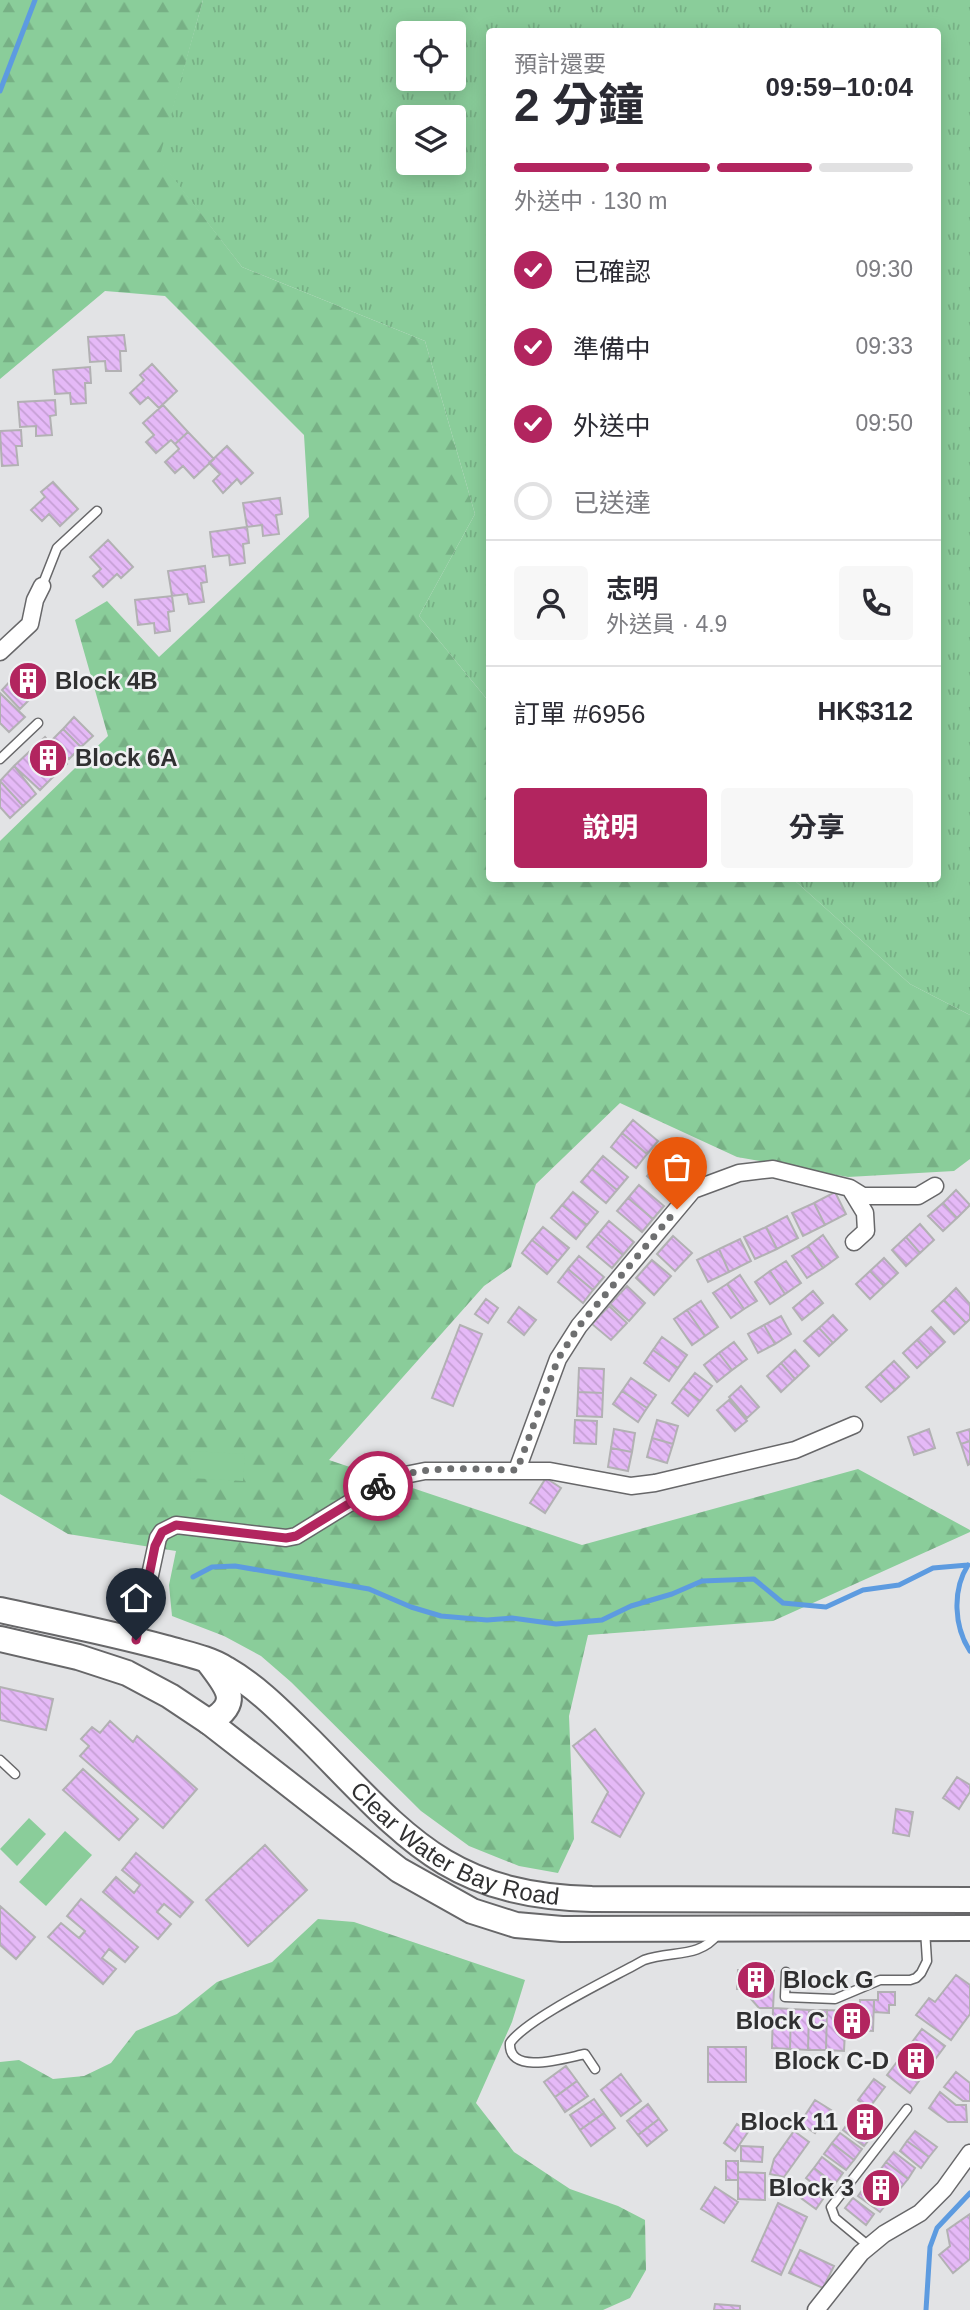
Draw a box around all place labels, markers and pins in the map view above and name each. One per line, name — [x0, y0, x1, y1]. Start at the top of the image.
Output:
building icon: Block 4B — [7, 660, 49, 702]
place label: Block 4B — [55, 667, 158, 694]
building icon: Block 6A — [27, 737, 69, 779]
place label: Block 6A — [75, 744, 178, 771]
pin — [647, 1137, 707, 1209]
pin — [106, 1568, 166, 1640]
building icon: Block G — [735, 1959, 777, 2001]
place label: Block G — [783, 1966, 874, 1993]
building icon: Block C — [831, 2000, 873, 2042]
place label: Block C — [736, 2007, 825, 2034]
building icon: Block C-D — [895, 2040, 937, 2082]
place label: Block C-D — [774, 2047, 889, 2074]
building icon: Block 11 — [844, 2101, 886, 2143]
place label: Block 11 — [741, 2108, 838, 2135]
building icon: Block 3 — [860, 2167, 902, 2209]
place label: Block 3 — [769, 2174, 854, 2201]

